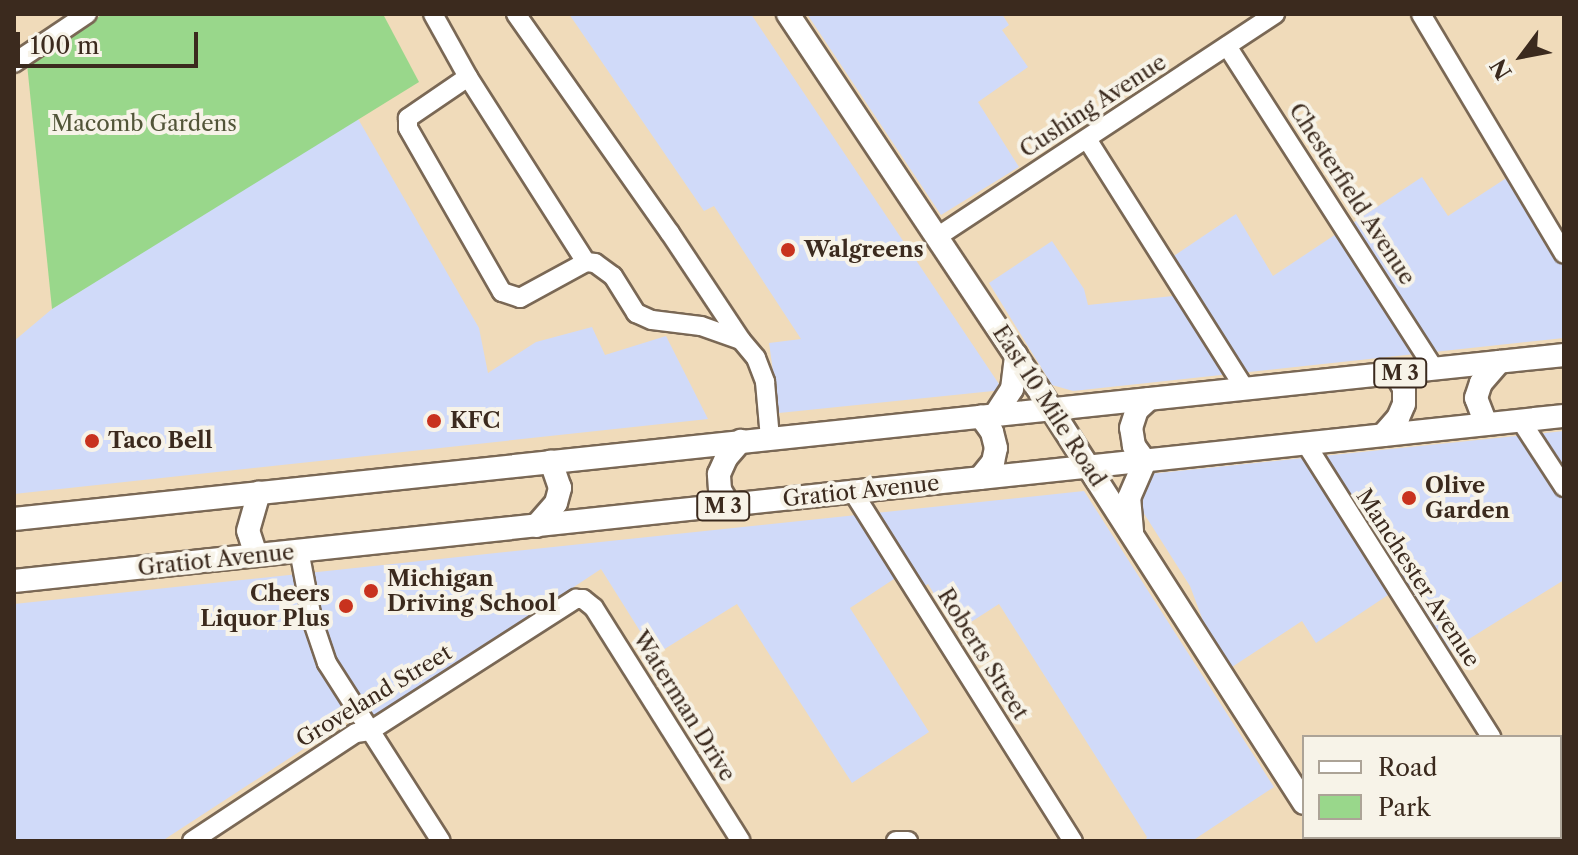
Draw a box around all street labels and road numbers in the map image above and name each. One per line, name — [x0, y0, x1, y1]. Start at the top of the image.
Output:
street label: Cushing Avenue — [1015, 49, 1171, 163]
street label: Chesterfield Avenue — [1283, 98, 1421, 290]
street label: East 10 Mile Road — [987, 320, 1111, 492]
road number: M 3 — [1372, 357, 1428, 389]
street label: Gratiot Avenue — [781, 470, 941, 512]
street label: Manchester Avenue — [1350, 484, 1486, 672]
road number: M 3 — [695, 490, 751, 522]
street label: Gratiot Avenue — [136, 539, 296, 581]
street label: Roberts Street — [932, 583, 1034, 725]
street label: Waterman Drive — [627, 626, 741, 786]
street label: Groveland Street — [291, 639, 457, 753]

